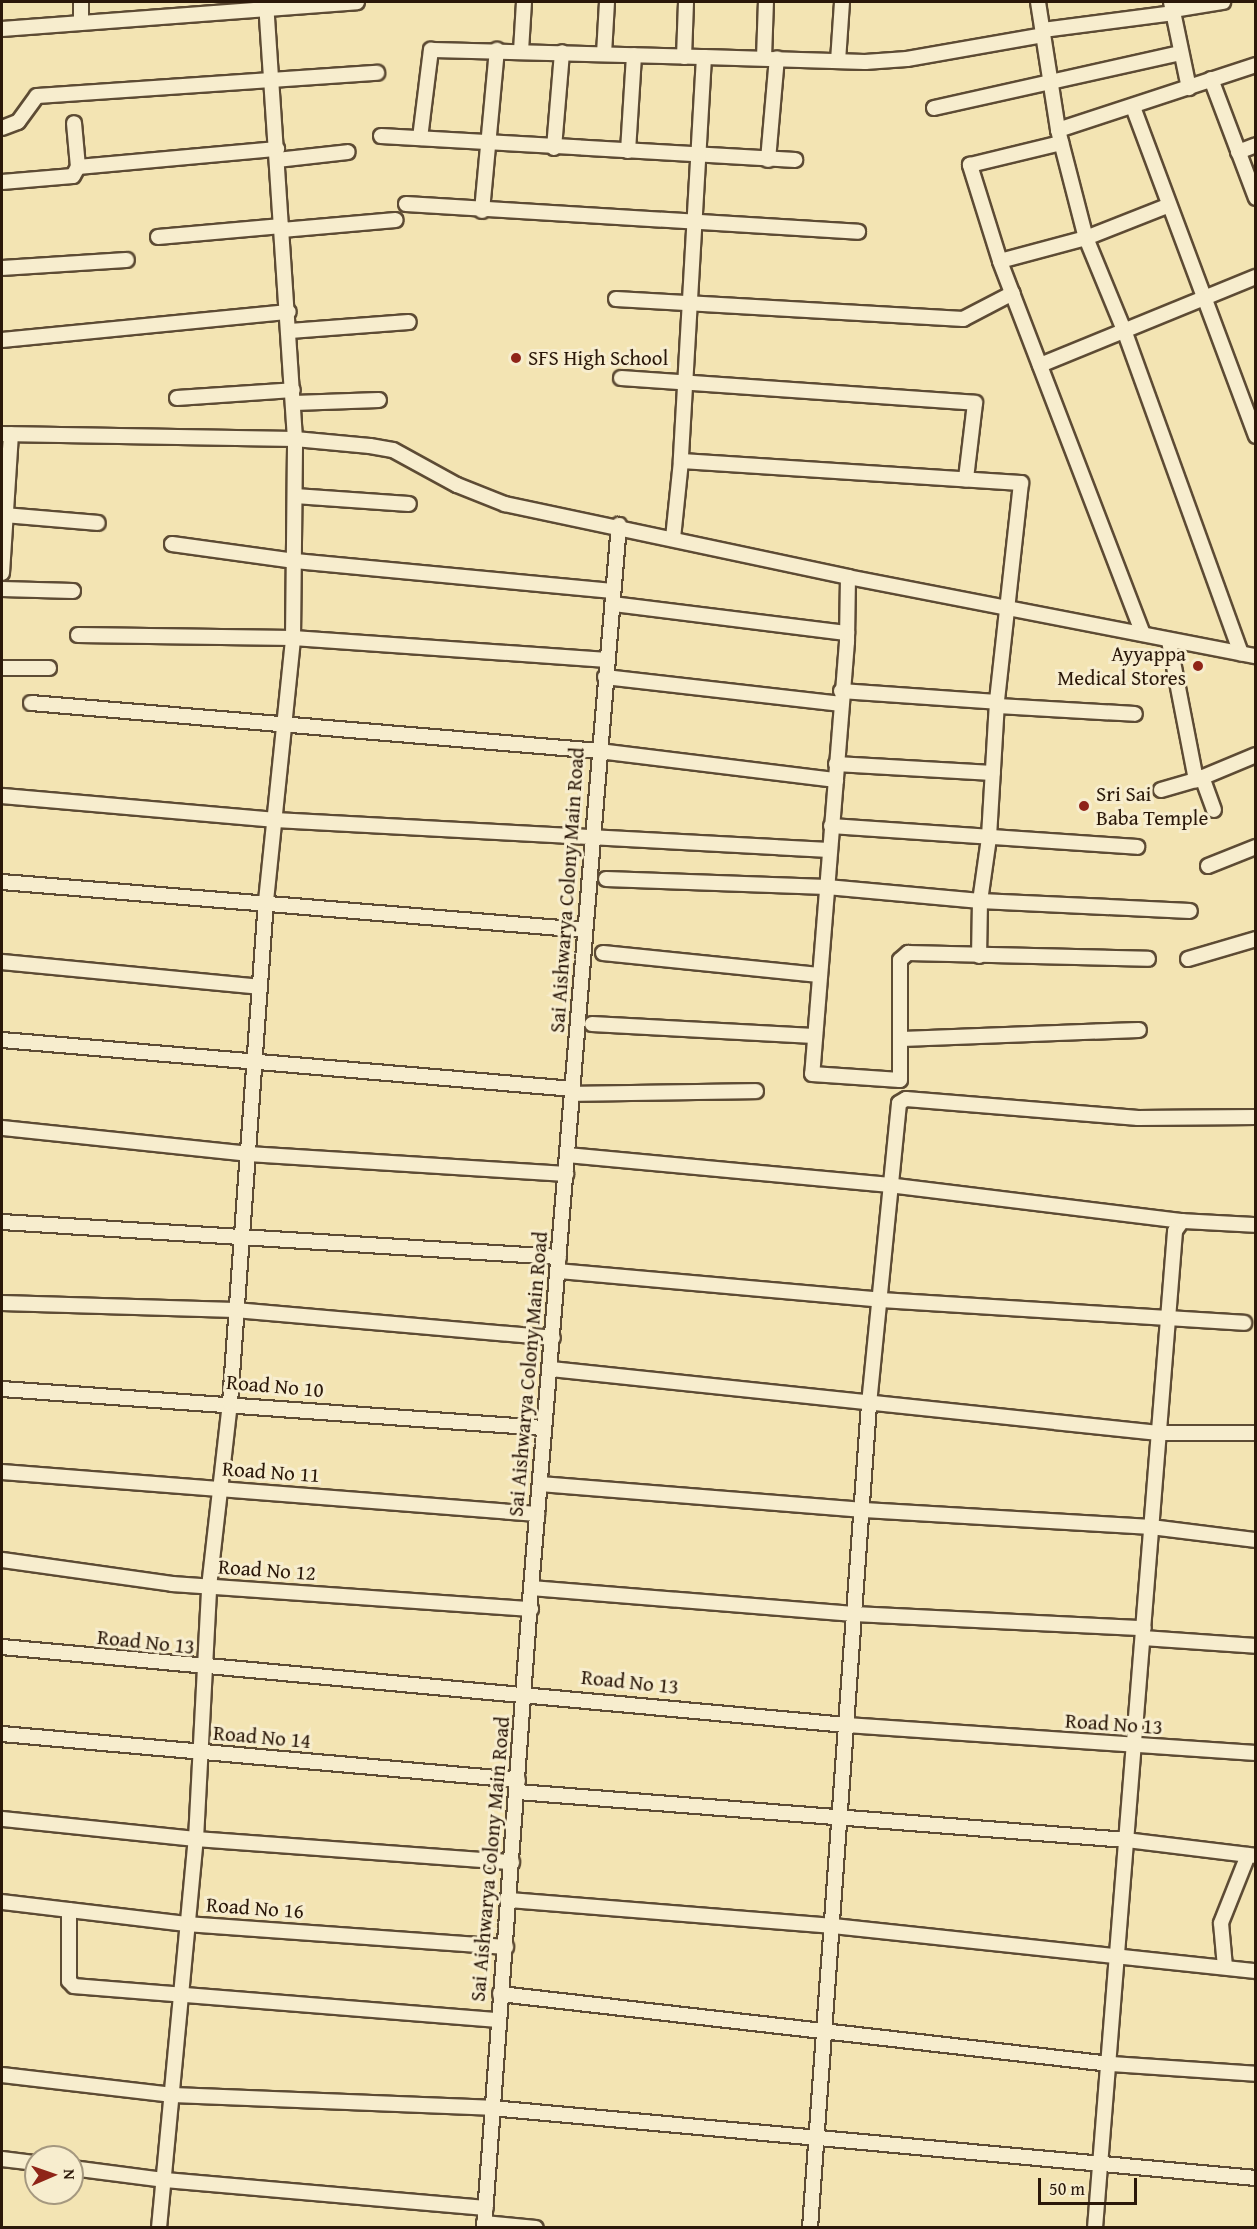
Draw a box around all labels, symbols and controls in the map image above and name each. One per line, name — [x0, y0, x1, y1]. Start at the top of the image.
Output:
place label: SFS High School — [528, 345, 668, 371]
marker: SFS High School — [509, 351, 523, 365]
place label: Ayyappa Medical Stores — [1057, 641, 1186, 691]
marker: Ayyappa Medical Stores — [1191, 659, 1205, 673]
street label: Sai Aishwarya Colony Main Road — [544, 746, 590, 1034]
place label: Sri Sai Baba Temple — [1096, 781, 1208, 831]
marker: Sri Sai Baba Temple — [1077, 799, 1091, 813]
street label: Sai Aishwarya Colony Main Road — [503, 1230, 553, 1518]
street label: Road No 10 — [225, 1369, 325, 1403]
street label: Road No 11 — [221, 1456, 321, 1488]
street label: Road No 12 — [217, 1554, 317, 1586]
street label: Road No 13 — [96, 1624, 196, 1660]
street label: Road No 13 — [580, 1664, 680, 1700]
street label: Road No 13 — [1064, 1708, 1164, 1740]
street label: Sai Aishwarya Colony Main Road — [465, 1715, 515, 2003]
street label: Road No 14 — [212, 1720, 312, 1754]
street label: Road No 16 — [205, 1892, 305, 1924]
north arrow — [24, 2145, 84, 2205]
scale bar — [1041, 2166, 1140, 2204]
text: N — [58, 2169, 82, 2180]
text: 50 m — [1049, 2175, 1085, 2202]

